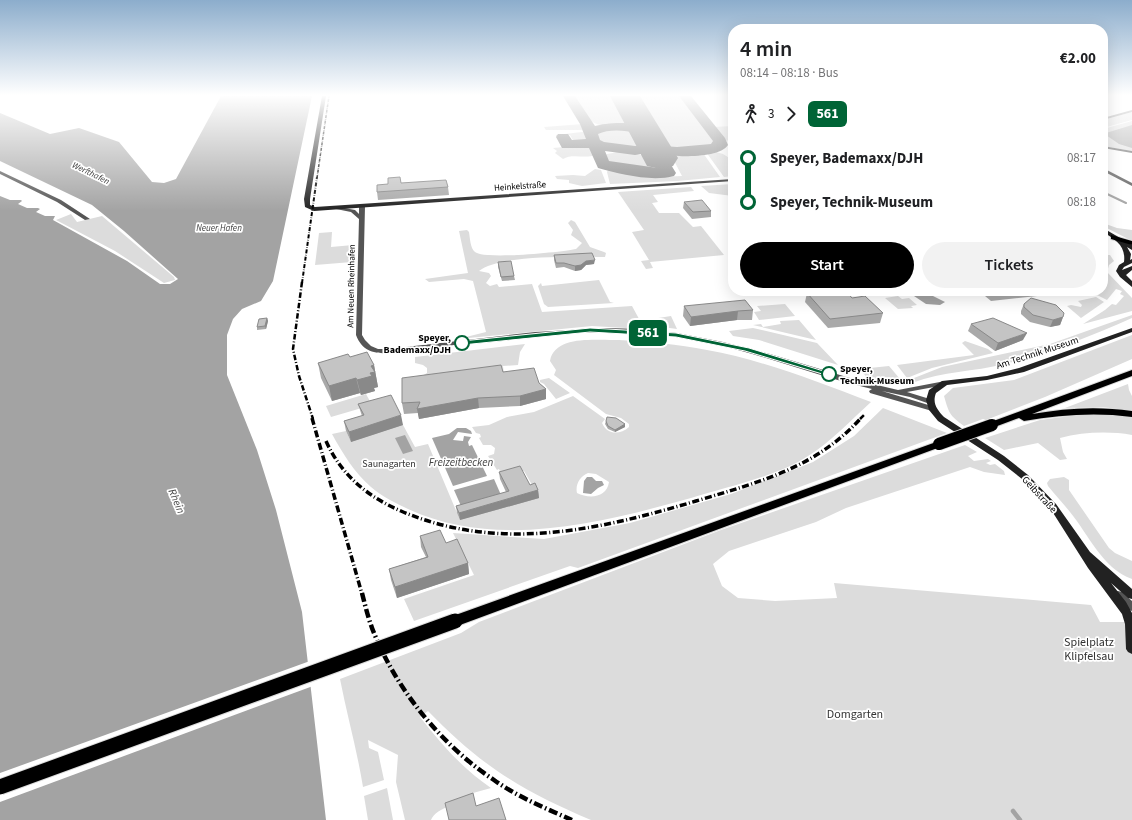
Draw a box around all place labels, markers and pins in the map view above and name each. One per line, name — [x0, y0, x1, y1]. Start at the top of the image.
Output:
place label: Speyer, Bademaxx/DJH — [384, 331, 451, 357]
marker: Speyer, Bademaxx/DJH — [454, 335, 470, 351]
place label: Speyer, Technik-Museum — [840, 362, 914, 388]
marker: Speyer, Technik-Museum — [821, 366, 837, 382]

